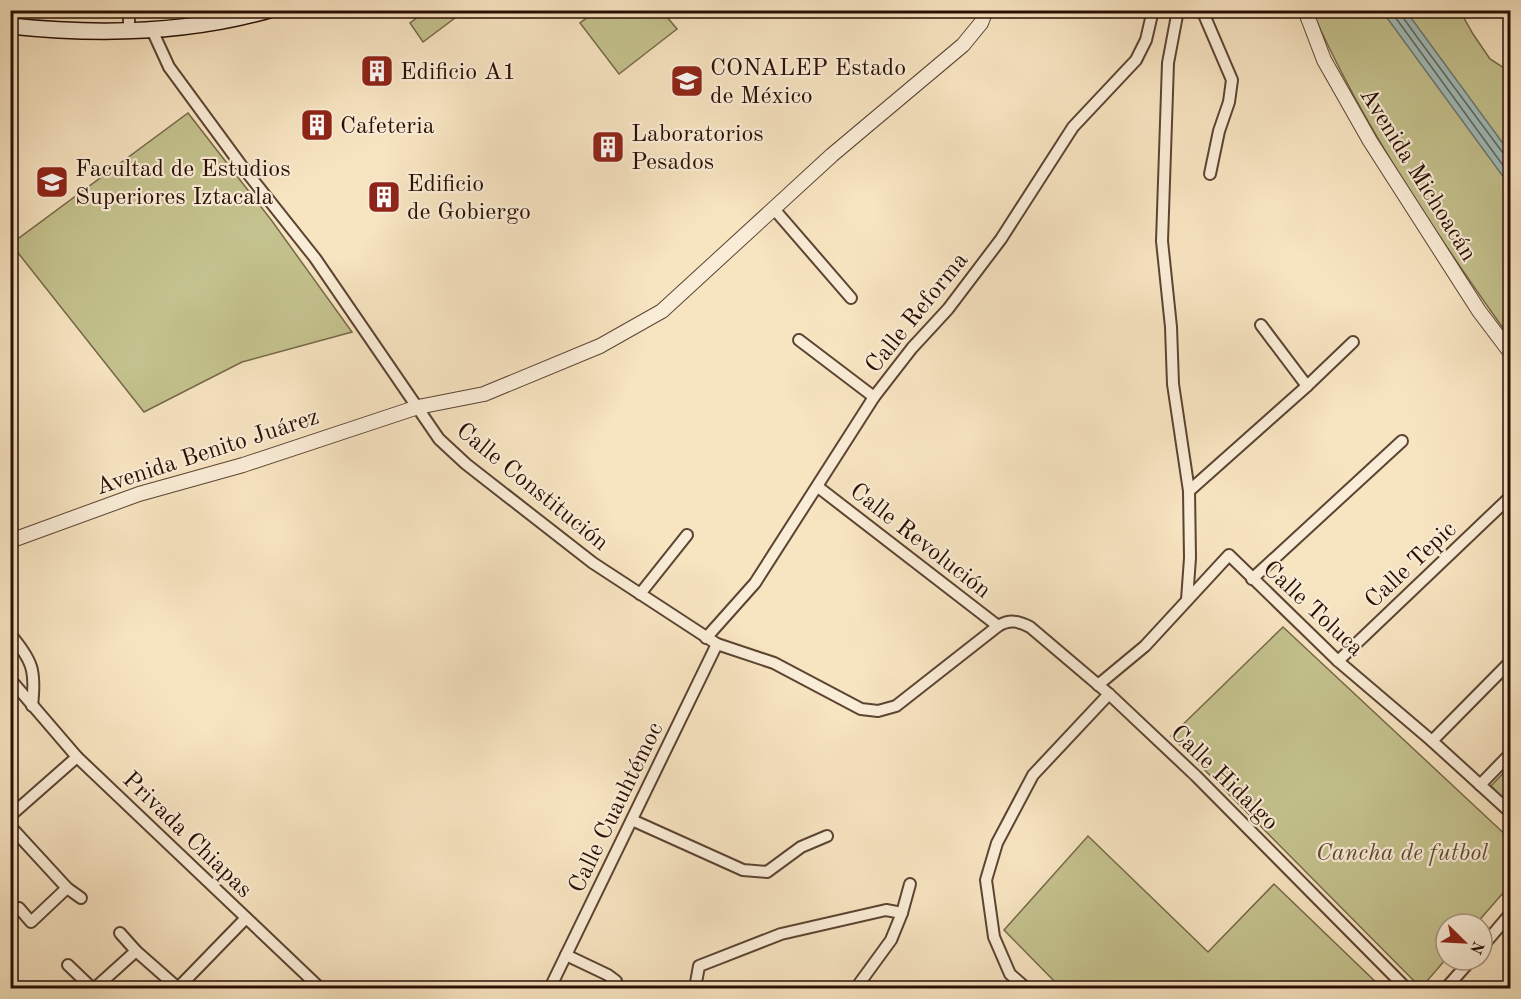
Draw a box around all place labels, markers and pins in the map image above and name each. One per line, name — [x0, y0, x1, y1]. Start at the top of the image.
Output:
building icon: Edificio A1 — [359, 53, 395, 89]
place label: CONALEP Estado de México — [710, 57, 906, 109]
place label: Edificio A1 — [400, 61, 516, 85]
school or university icon: CONALEP Estado de México — [669, 63, 705, 99]
building icon: Cafeteria — [299, 107, 335, 143]
place label: Cafeteria — [340, 115, 435, 139]
place label: Laboratorios Pesados — [631, 123, 764, 175]
building icon: Laboratorios Pesados — [590, 129, 626, 165]
place label: Facultad de Estudios Superiores Iztacala — [75, 158, 291, 210]
school or university icon: Facultad de Estudios Superiores Iztacala — [34, 164, 70, 200]
place label: Edificio de Gobiergo — [407, 173, 531, 225]
building icon: Edificio de Gobiergo — [366, 179, 402, 215]

